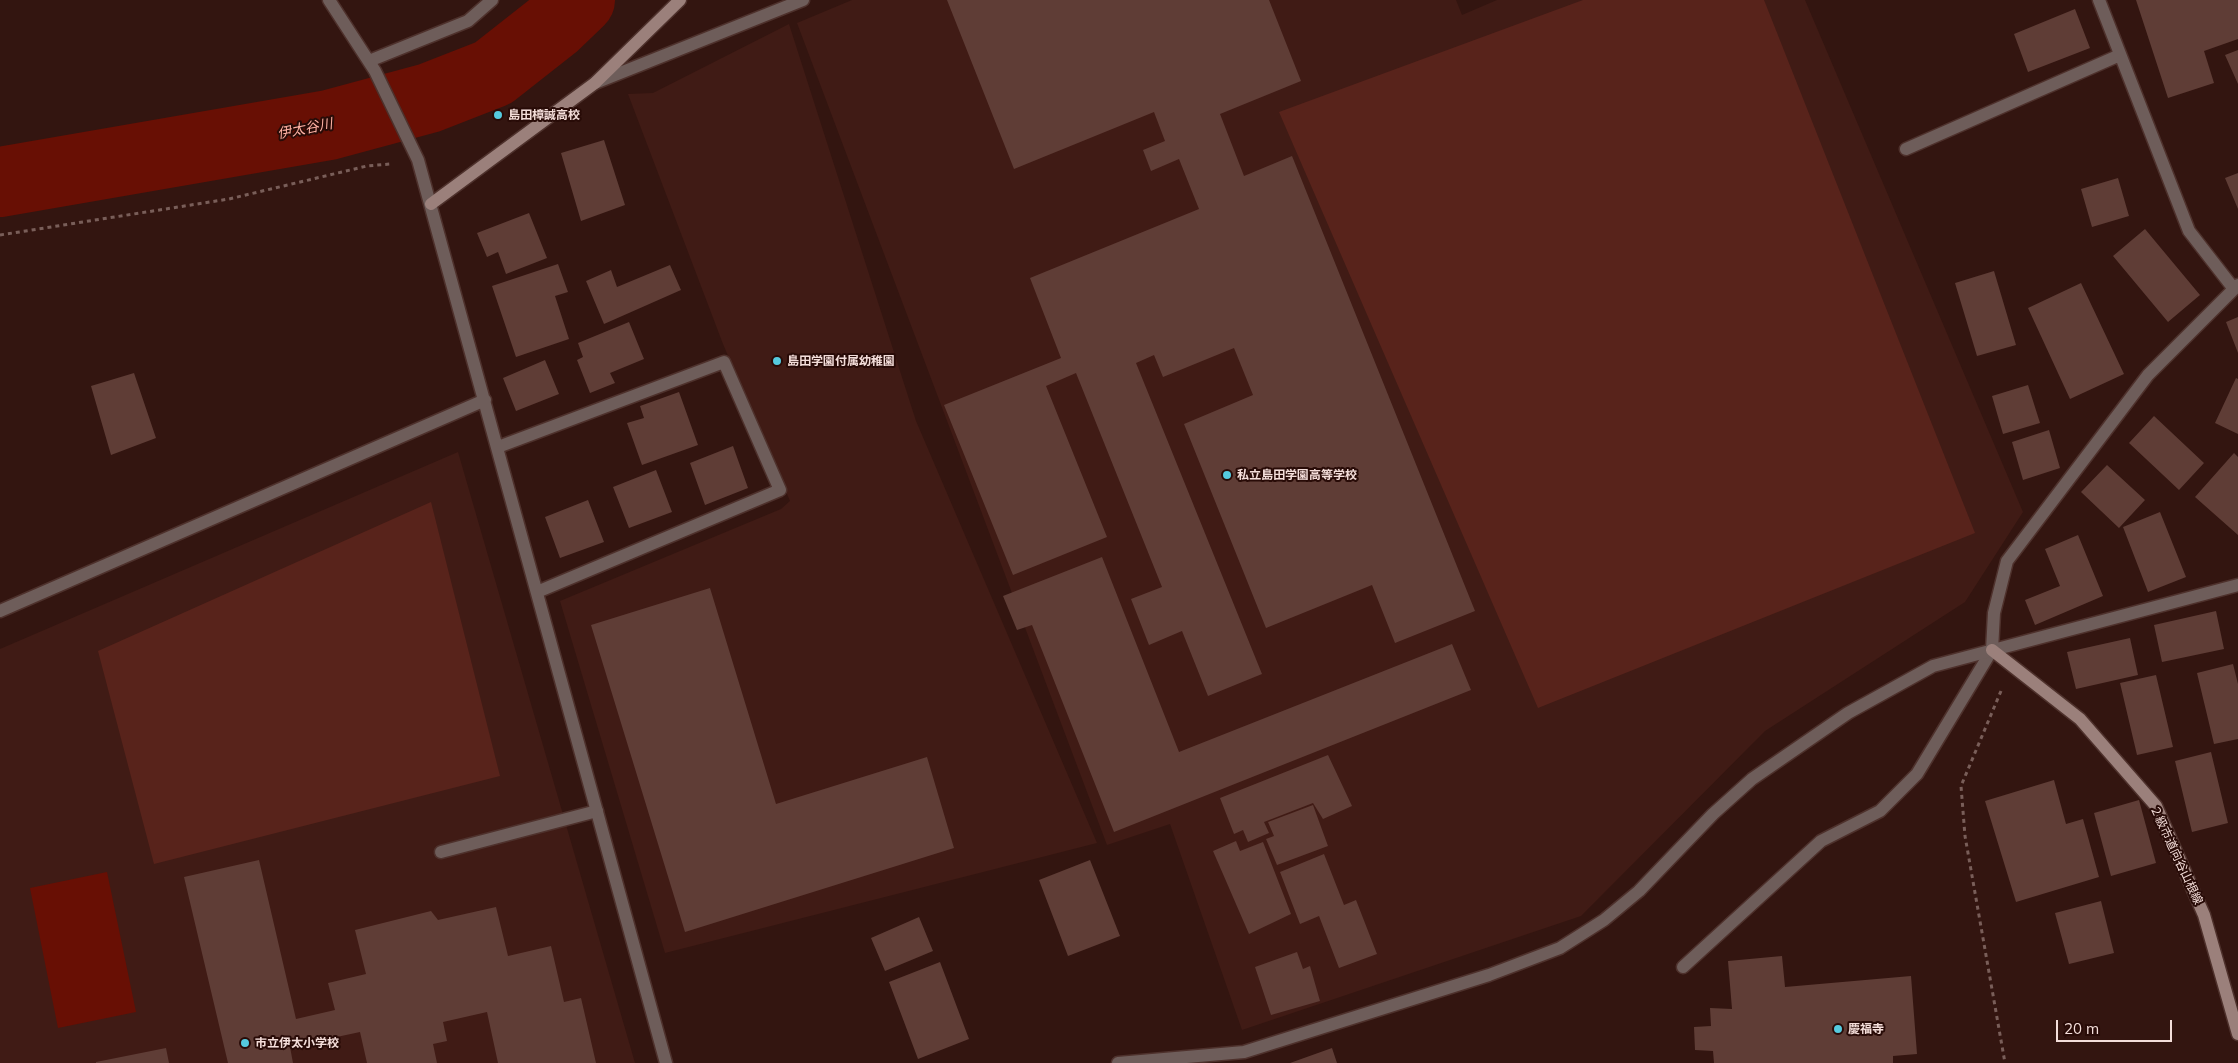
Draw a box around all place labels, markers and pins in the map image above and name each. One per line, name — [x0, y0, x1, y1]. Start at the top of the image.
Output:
place label: 島田樟誠高校 — [508, 108, 580, 122]
marker: 島田樟誠高校 — [492, 109, 504, 121]
place label: 島田学園付属幼稚園 — [787, 354, 895, 368]
marker: 島田学園付属幼稚園 — [771, 355, 783, 367]
place label: 私立島田学園高等学校 — [1237, 468, 1357, 482]
marker: 私立島田学園高等学校 — [1221, 469, 1233, 481]
place label: 慶福寺 — [1848, 1022, 1884, 1036]
marker: 慶福寺 — [1832, 1023, 1844, 1035]
place label: 市立伊太小学校 — [255, 1036, 339, 1050]
marker: 市立伊太小学校 — [239, 1037, 251, 1049]

